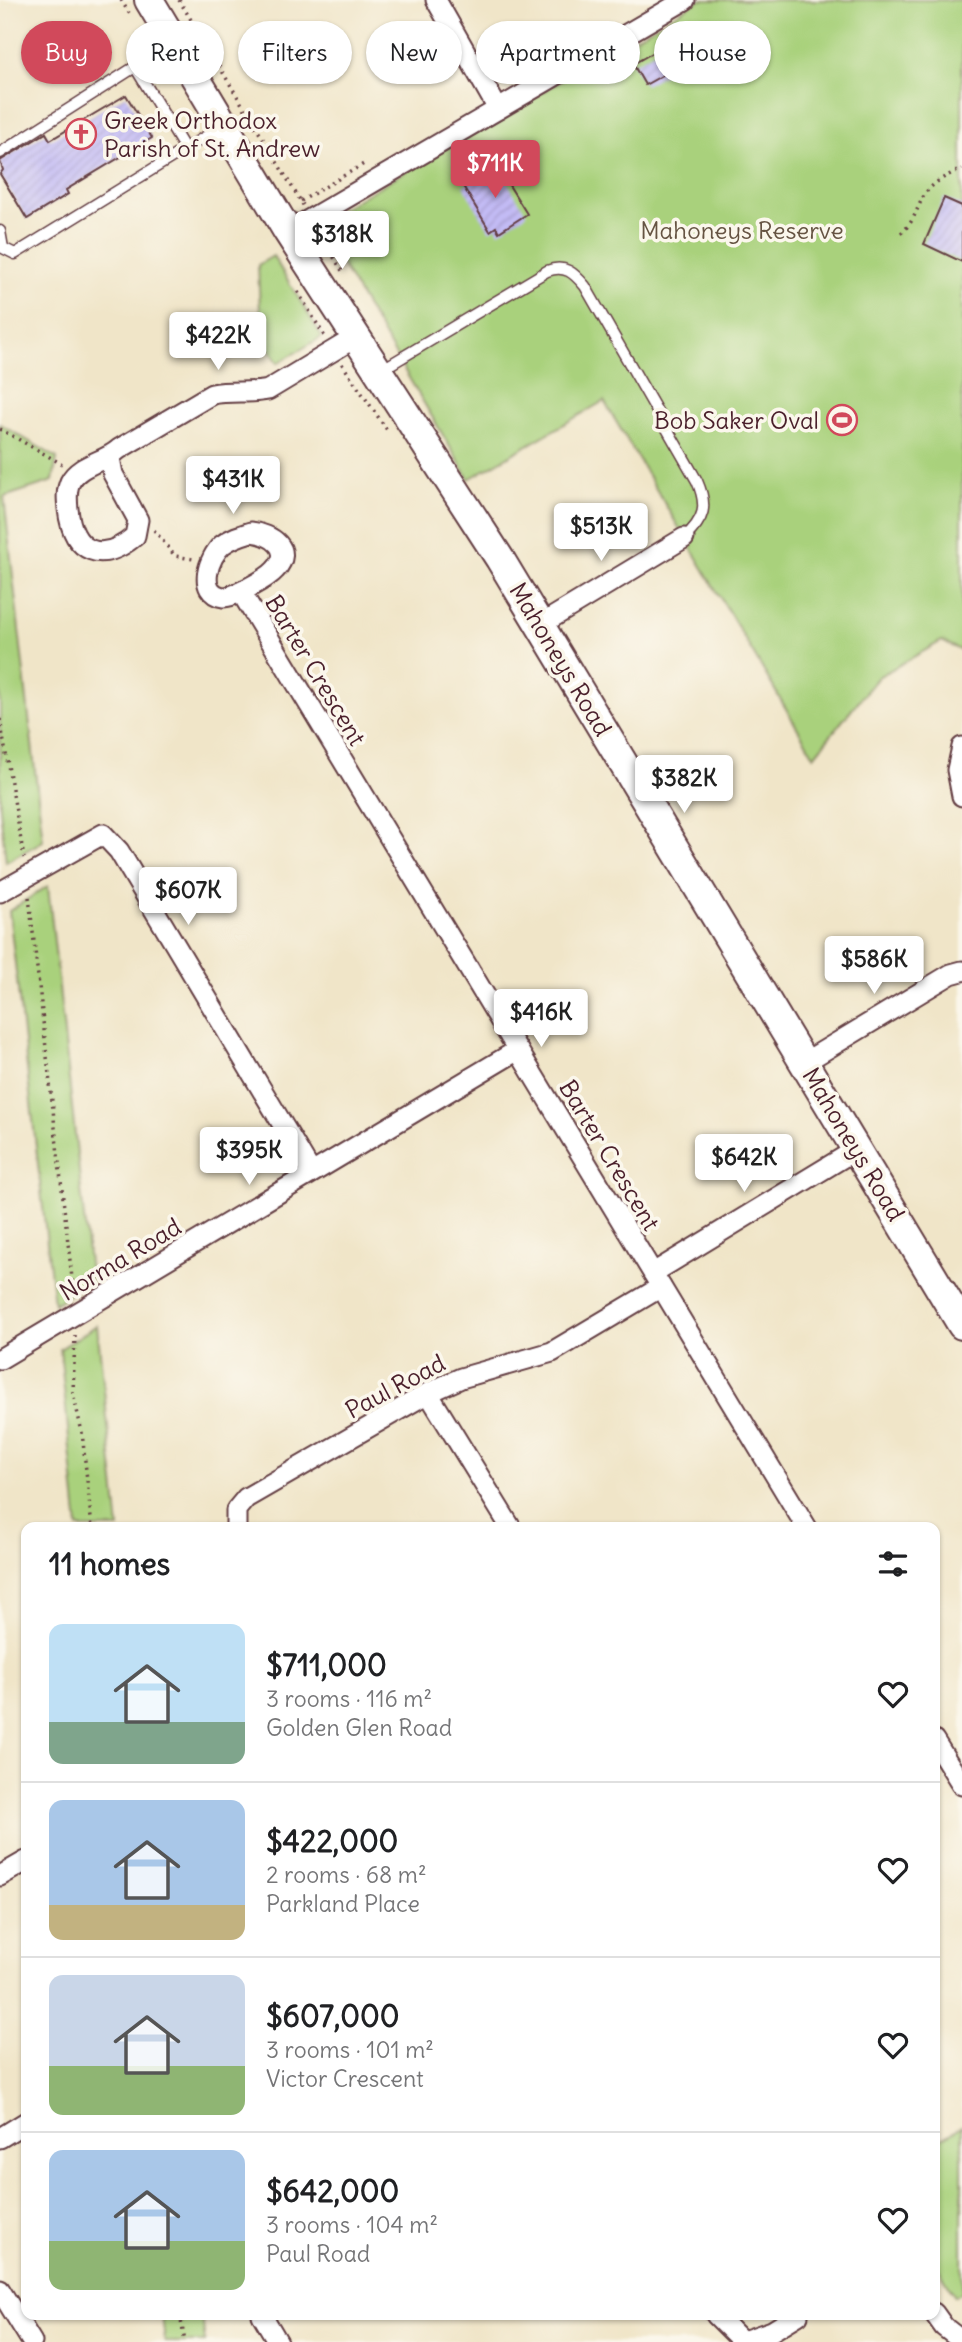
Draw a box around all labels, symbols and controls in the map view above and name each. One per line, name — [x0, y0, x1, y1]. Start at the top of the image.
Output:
chip: Buy — [21, 21, 112, 84]
chip: Rent — [126, 21, 224, 84]
chip: Filters — [238, 21, 352, 84]
chip: New — [366, 21, 462, 84]
chip: Apartment — [476, 21, 640, 84]
chip: House — [654, 21, 771, 84]
place label: Greek Orthodox Parish of St. Andrew — [104, 105, 320, 163]
church icon: Greek Orthodox Parish of St. Andrew — [64, 117, 98, 151]
pin: $711K — [446, 140, 544, 200]
text: $711K — [467, 148, 523, 177]
pin: $318K — [293, 212, 391, 271]
park label: Mahoneys Reserve — [640, 215, 844, 245]
text: $318K — [311, 219, 373, 248]
pin: $422K — [169, 312, 267, 372]
text: $422K — [185, 320, 251, 349]
sports icon: Bob Saker Oval — [825, 403, 859, 437]
place label: Bob Saker Oval — [654, 405, 819, 435]
pin: $431K — [184, 456, 282, 516]
text: $431K — [202, 464, 264, 493]
pin: $513K — [552, 504, 650, 563]
text: $513K — [570, 511, 632, 540]
street label: Mahoneys Road — [503, 577, 619, 741]
street label: Barter Crescent — [259, 589, 373, 751]
pin: $382K — [635, 756, 733, 815]
text: $382K — [651, 763, 717, 792]
pin: $607K — [139, 867, 237, 927]
text: $607K — [155, 875, 221, 904]
pin: $586K — [825, 936, 923, 996]
text: $586K — [841, 944, 907, 973]
pin: $416K — [492, 990, 590, 1049]
text: $416K — [510, 997, 572, 1026]
street label: Mahoneys Road — [796, 1062, 912, 1226]
street label: Barter Crescent — [553, 1074, 667, 1236]
pin: $395K — [200, 1128, 298, 1187]
pin: $642K — [695, 1134, 793, 1194]
text: $395K — [216, 1135, 282, 1164]
text: $642K — [711, 1142, 777, 1171]
street label: Norma Road — [54, 1211, 186, 1307]
street label: Paul Road — [340, 1347, 450, 1425]
text: 11 homes — [49, 1545, 170, 1583]
icon: filters — [874, 1545, 912, 1583]
text: $711,000 — [266, 1646, 387, 1684]
icon: home — [105, 1652, 189, 1736]
icon: heart — [874, 1675, 912, 1713]
text: 3 rooms · 116 m² — [266, 1684, 432, 1713]
text: Golden Glen Road — [266, 1713, 452, 1742]
text: $422,000 — [266, 1822, 398, 1860]
icon: home — [105, 1828, 189, 1912]
icon: heart — [874, 1851, 912, 1889]
text: 2 rooms · 68 m² — [266, 1860, 427, 1889]
text: Parkland Place — [266, 1889, 420, 1918]
text: $607,000 — [266, 1997, 399, 2035]
icon: home — [105, 2003, 189, 2087]
icon: heart — [874, 2026, 912, 2064]
text: 3 rooms · 101 m² — [266, 2035, 434, 2064]
text: Victor Crescent — [266, 2064, 424, 2093]
text: $642,000 — [266, 2172, 399, 2210]
icon: home — [105, 2178, 189, 2262]
icon: heart — [874, 2201, 912, 2239]
text: 3 rooms · 104 m² — [266, 2210, 438, 2239]
text: Paul Road — [266, 2239, 370, 2268]

